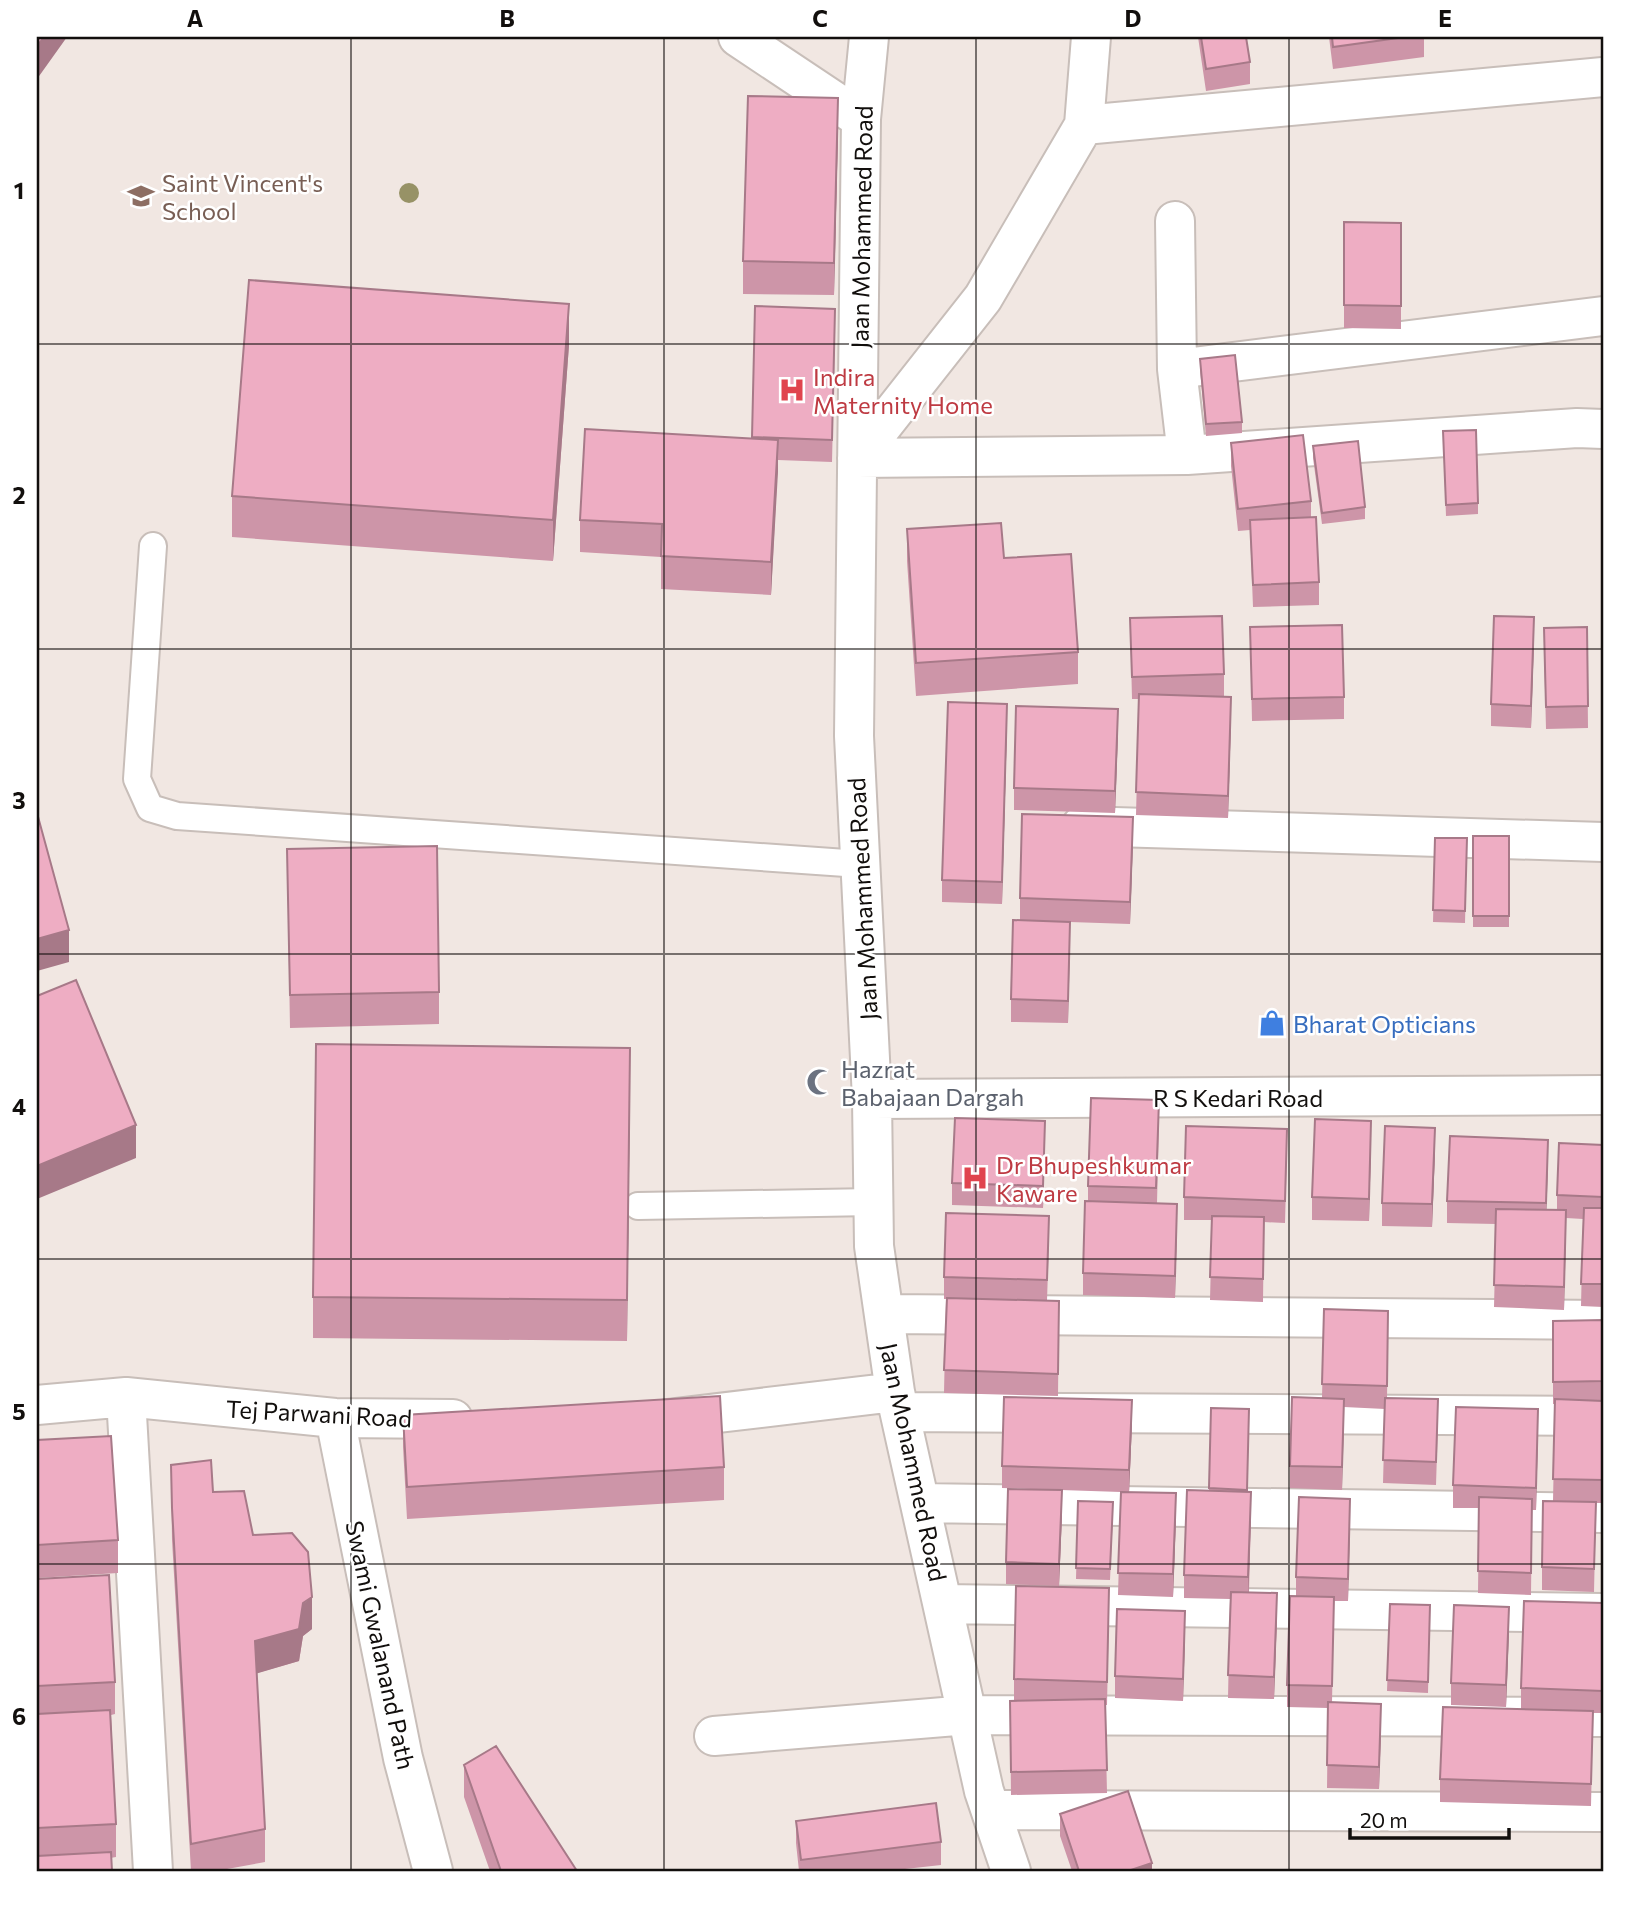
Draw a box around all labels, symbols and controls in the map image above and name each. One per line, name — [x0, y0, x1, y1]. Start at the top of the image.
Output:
text: A — [187, 4, 204, 32]
text: B — [499, 4, 515, 32]
text: C — [812, 4, 828, 32]
text: D — [1125, 4, 1142, 32]
text: E — [1438, 4, 1452, 32]
street label: Jaan Mohammed Road — [844, 105, 878, 349]
place label: Saint Vincent's School — [162, 168, 323, 225]
text: 1 — [14, 176, 24, 204]
school or university icon: Saint Vincent's School — [126, 181, 156, 211]
place label: Indira Maternity Home — [813, 362, 993, 419]
hospital icon: Indira Maternity Home — [777, 375, 807, 405]
text: 2 — [12, 481, 26, 509]
street label: Jaan Mohammed Road — [841, 777, 883, 1021]
text: 3 — [12, 786, 26, 814]
shop icon: Bharat Opticians — [1257, 1008, 1287, 1038]
place label: Bharat Opticians — [1293, 1009, 1476, 1038]
place label: Hazrat Babajaan Dargah — [841, 1054, 1024, 1111]
mosque icon: Hazrat Babajaan Dargah — [805, 1067, 835, 1097]
street label: R S Kedari Road — [1153, 1083, 1323, 1112]
text: 4 — [12, 1092, 26, 1120]
place label: Dr Bhupeshkumar Kaware — [996, 1150, 1192, 1207]
hospital icon: Dr Bhupeshkumar Kaware — [960, 1163, 990, 1193]
street label: Jaan Mohammed Road — [875, 1340, 953, 1584]
street label: Tej Parwani Road — [225, 1394, 413, 1432]
text: 5 — [12, 1397, 26, 1425]
street label: Swami Gwalanand Path — [340, 1518, 422, 1772]
text: 6 — [12, 1702, 26, 1730]
scale bar — [1350, 1796, 1509, 1840]
text: 20 m — [1360, 1807, 1408, 1832]

